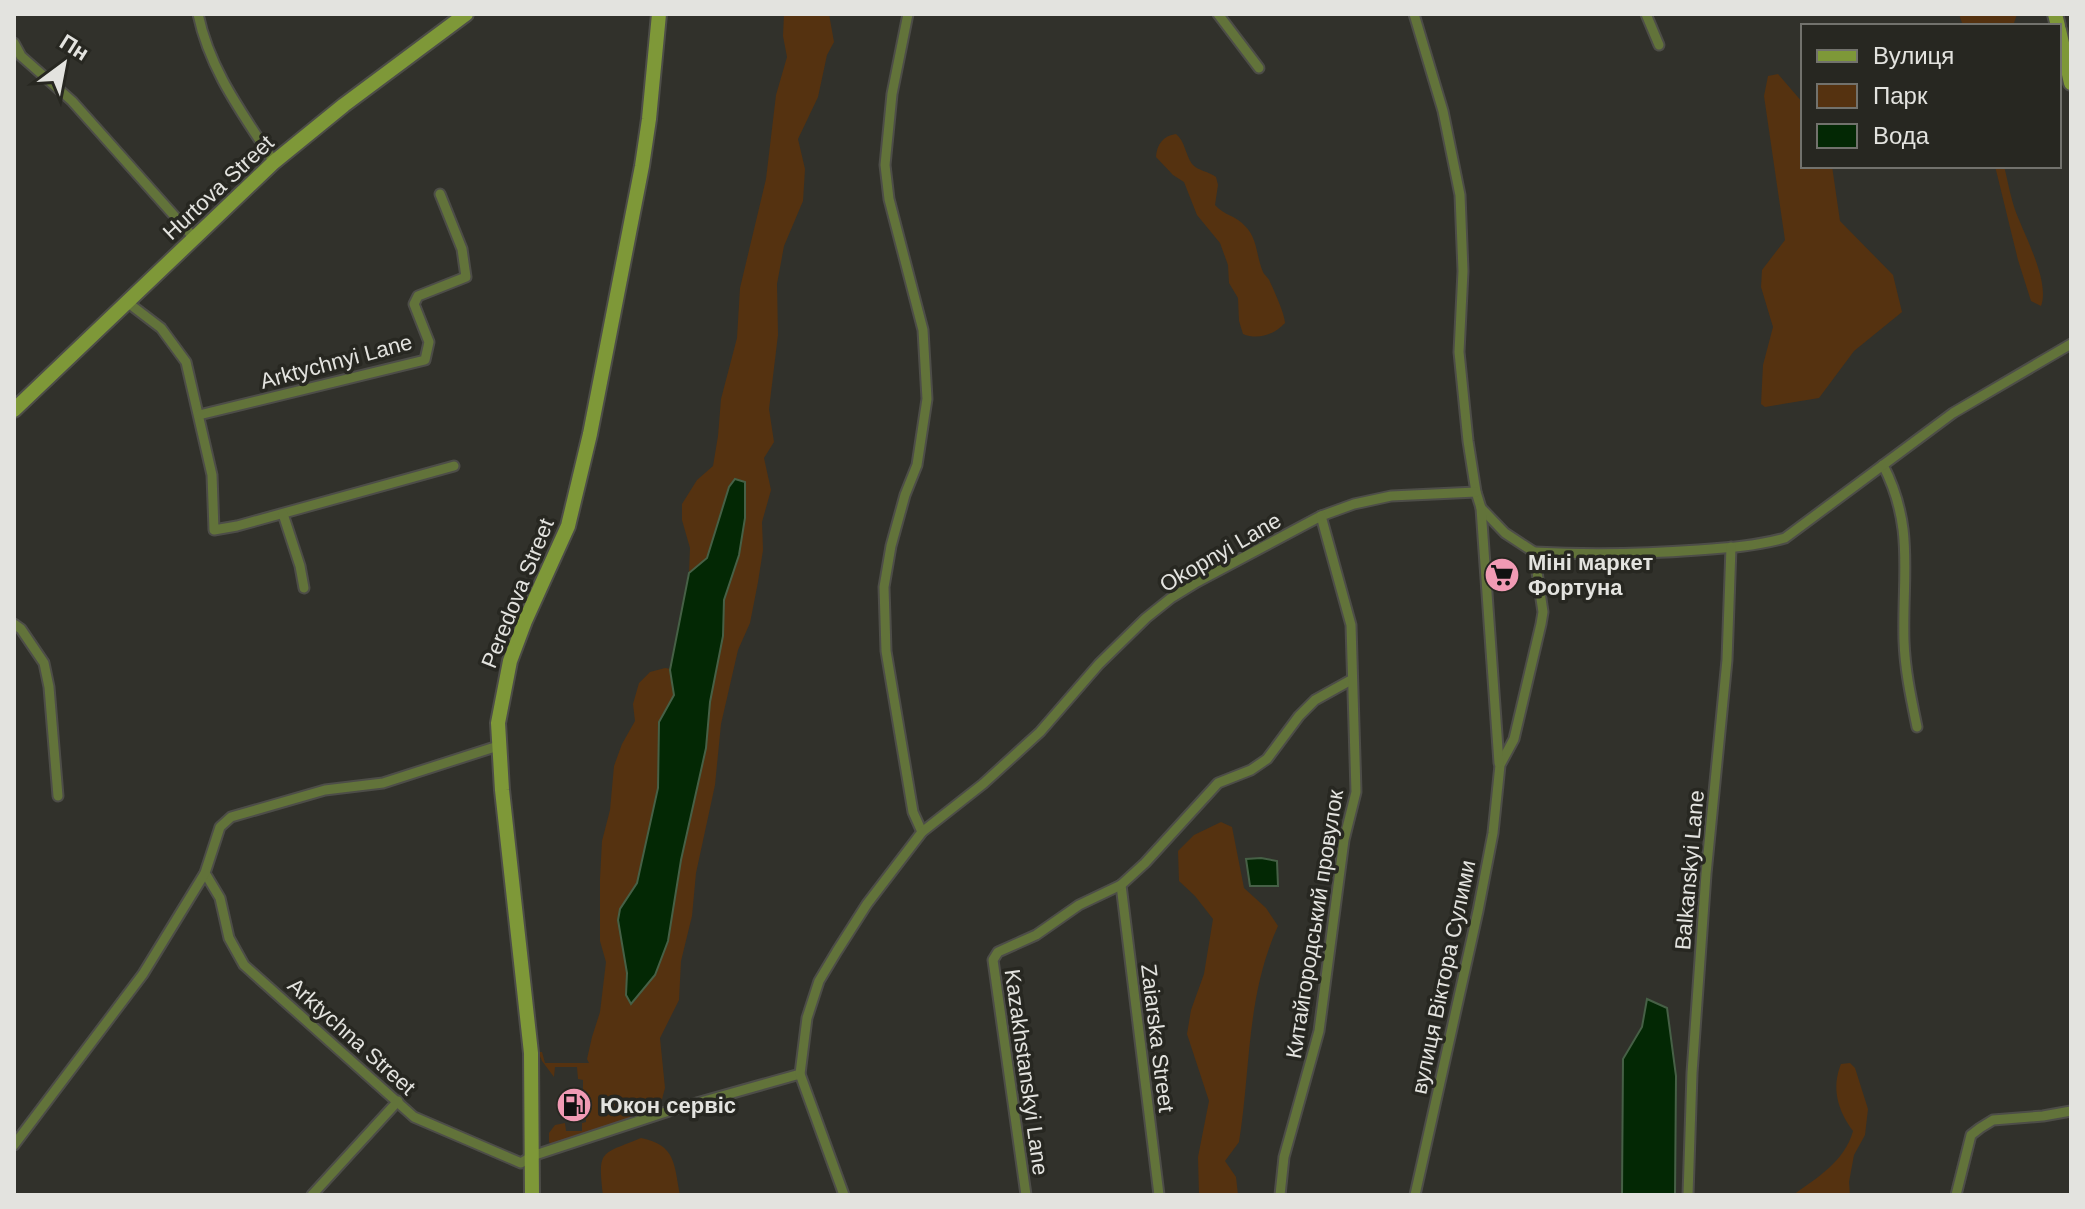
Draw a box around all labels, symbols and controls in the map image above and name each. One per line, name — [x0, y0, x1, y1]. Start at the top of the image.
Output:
north arrow — [24, 24, 104, 104]
legend — [1801, 24, 2061, 168]
text: Пн — [55, 29, 93, 66]
text: Вулиця — [1873, 42, 1954, 69]
text: Парк — [1873, 82, 1928, 109]
text: Вода — [1873, 122, 1930, 149]
street label: Hurtova Street — [158, 130, 279, 245]
street label: Arktychnyi Lane — [257, 329, 415, 394]
street label: Okopnyi Lane — [1155, 508, 1285, 597]
street label: Peredova Street — [476, 515, 559, 672]
place label: Міні маркет Фортуна — [1528, 550, 1654, 600]
supermarket icon: Міні маркет Фортуна — [1483, 556, 1521, 594]
street label: Китайгородський провулок — [1281, 787, 1348, 1060]
street label: Balkanskyi Lane — [1670, 789, 1709, 951]
street label: вулиця Віктора Сулими — [1406, 858, 1481, 1096]
street label: Zaiarska Street — [1136, 963, 1179, 1114]
street label: Kazakhstanskyi Lane — [1000, 967, 1053, 1177]
street label: Arktychna Street — [283, 973, 420, 1100]
fuel station icon: Юкон сервіс — [555, 1086, 593, 1124]
place label: Юкон сервіс — [600, 1093, 736, 1118]

